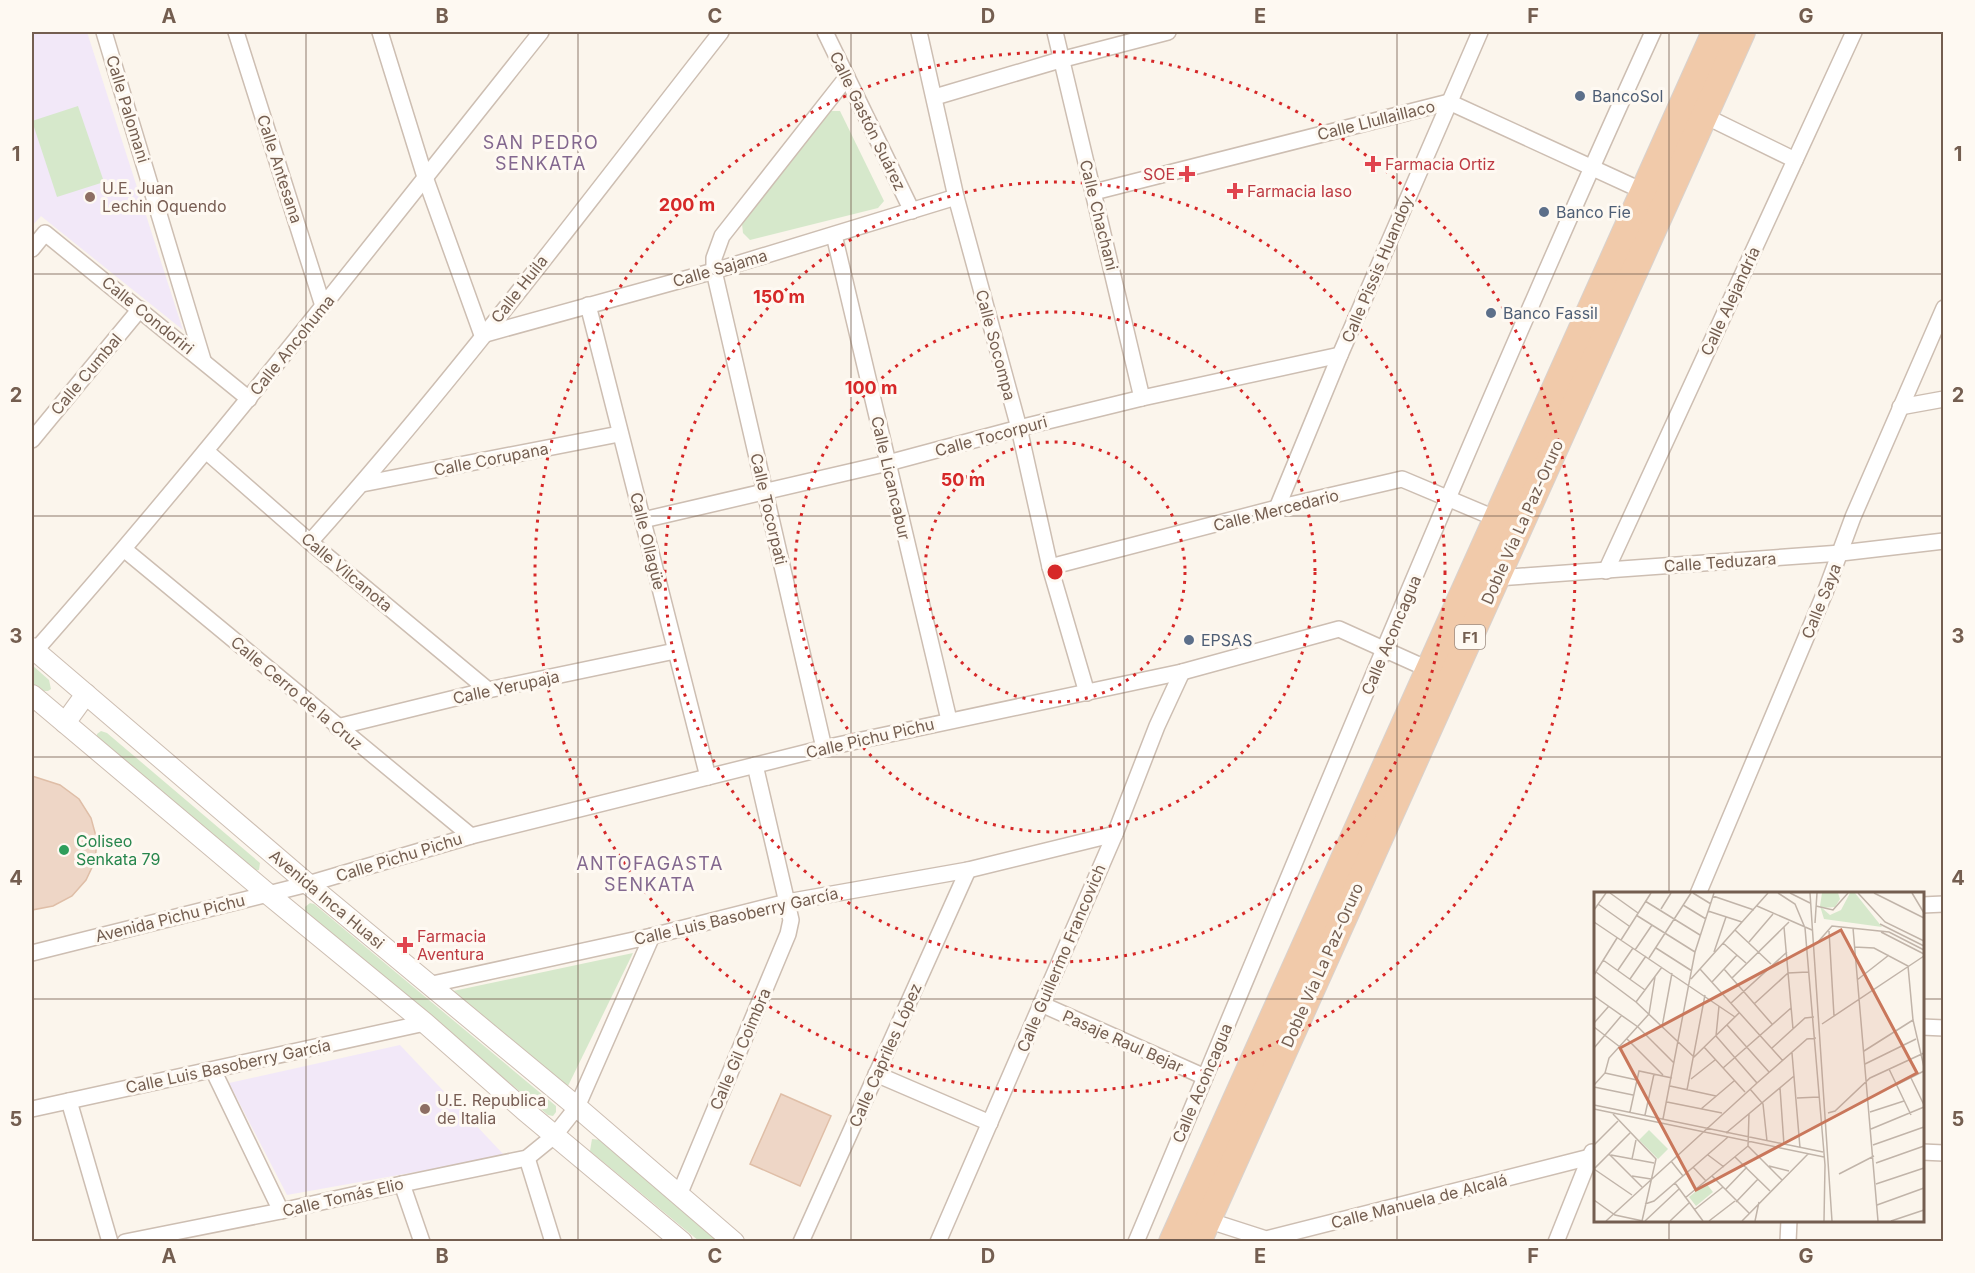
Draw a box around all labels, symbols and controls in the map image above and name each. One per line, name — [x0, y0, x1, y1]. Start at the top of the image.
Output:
text: A — [162, 4, 177, 28]
text: B — [435, 4, 449, 28]
text: C — [708, 4, 722, 28]
text: D — [981, 4, 995, 28]
text: E — [1254, 4, 1266, 28]
text: F — [1527, 4, 1539, 28]
text: G — [1798, 4, 1814, 28]
street label: Calle Gastón Suárez — [826, 48, 910, 194]
street label: Calle Palomani — [102, 53, 154, 165]
place label: BancoSol — [1592, 86, 1663, 106]
marker: BancoSol — [1573, 89, 1587, 103]
street label: Calle Llullaillaco — [1315, 96, 1437, 144]
street label: Calle Antesana — [253, 112, 307, 226]
district label: SAN PEDRO SENKATA — [483, 132, 599, 174]
text: 1 — [12, 142, 20, 166]
text: 1 — [1954, 142, 1962, 166]
place label: Farmacia Ortiz — [1385, 154, 1495, 174]
marker: Farmacia Ortiz — [1366, 157, 1380, 171]
street label: Calle Chachani — [1076, 158, 1122, 272]
place label: SOE — [1143, 164, 1175, 184]
marker: SOE — [1180, 167, 1194, 181]
place label: U.E. Juan Lechin Oquendo — [102, 178, 226, 216]
place label: Farmacia Iaso — [1247, 181, 1352, 201]
marker: Farmacia Iaso — [1228, 184, 1242, 198]
marker: U.E. Juan Lechin Oquendo — [83, 190, 97, 204]
street label: Calle Pissis Huandoy — [1337, 192, 1417, 346]
text: 200 m — [659, 194, 715, 215]
place label: Banco Fie — [1556, 202, 1631, 222]
marker: Banco Fie — [1537, 205, 1551, 219]
street label: Calle Alejandría — [1696, 243, 1764, 359]
street label: Calle Sajama — [670, 245, 770, 291]
street label: Calle Huila — [486, 251, 552, 327]
street label: Calle Condoriri — [98, 272, 198, 358]
text: 150 m — [753, 286, 805, 307]
street label: Calle Socompa — [972, 287, 1020, 403]
street label: Calle Ancohuma — [245, 291, 339, 399]
place label: Banco Fassil — [1503, 303, 1598, 323]
marker: Banco Fassil — [1484, 306, 1498, 320]
street label: Calle Cumbal — [46, 329, 126, 419]
text: 100 m — [845, 377, 897, 398]
text: 2 — [10, 383, 22, 407]
text: 2 — [1952, 383, 1964, 407]
street label: Calle Tocorpuri — [933, 411, 1049, 461]
street label: Calle Licancabur — [867, 414, 915, 542]
street label: Doble Vía La Paz-Oruro — [1477, 437, 1567, 607]
street label: Calle Corupana — [432, 438, 550, 480]
street label: Calle Tocorpati — [746, 451, 792, 567]
text: 50 m — [941, 469, 985, 490]
street label: Calle Mercedario — [1211, 485, 1341, 535]
street label: Calle Ollagüe — [626, 490, 670, 592]
street label: Calle Vilcanota — [297, 528, 397, 616]
street label: Calle Teduzara — [1663, 548, 1777, 576]
street label: Calle Saya — [1797, 561, 1845, 641]
centre of rings — [1045, 562, 1065, 582]
street label: Calle Aconcagua — [1357, 572, 1425, 698]
text: 3 — [10, 624, 22, 648]
text: 3 — [1952, 624, 1964, 648]
road number: F1 — [1455, 625, 1485, 649]
place label: EPSAS — [1201, 630, 1252, 650]
street label: Calle Cerro de la Cruz — [227, 632, 367, 754]
marker: EPSAS — [1182, 633, 1196, 647]
street label: Calle Yerupaja — [451, 666, 561, 708]
street label: Calle Pichu Pichu — [804, 714, 936, 762]
street label: Calle Pichu Pichu — [333, 828, 465, 886]
place label: Coliseo Senkata 79 — [76, 831, 160, 869]
marker: Coliseo Senkata 79 — [57, 843, 71, 857]
street label: Avenida Inca Huasi — [266, 845, 388, 953]
district label: ANTOFAGASTA SENKATA — [576, 853, 724, 895]
street label: Calle Guillermo Francovich — [1012, 861, 1110, 1055]
text: 4 — [9, 866, 23, 890]
text: 4 — [1951, 866, 1965, 890]
street label: Doble Vía La Paz-Oruro — [1277, 880, 1367, 1050]
street label: Calle Luis Basoberry García — [632, 883, 840, 949]
street label: Avenida Pichu Pichu — [93, 890, 247, 946]
inset map — [1594, 892, 1924, 1222]
place label: Farmacia Aventura — [417, 926, 486, 964]
marker: Farmacia Aventura — [398, 938, 412, 952]
street label: Calle Capriles López — [844, 980, 926, 1130]
street label: Calle Gil Coimbra — [705, 985, 775, 1113]
street label: Pasaje Raul Bejar — [1060, 1005, 1186, 1077]
street label: Calle Aconcagua — [1168, 1020, 1236, 1146]
street label: Calle Luis Basoberry García — [124, 1034, 332, 1098]
place label: U.E. Republica de Italia — [437, 1090, 546, 1128]
marker: U.E. Republica de Italia — [418, 1102, 432, 1116]
text: 5 — [10, 1107, 22, 1131]
text: 5 — [1952, 1107, 1964, 1131]
street label: Calle Manuela de Alcalá — [1329, 1169, 1509, 1233]
street label: Calle Tomás Elio — [280, 1173, 406, 1221]
text: A — [162, 1244, 177, 1268]
text: B — [435, 1244, 449, 1268]
text: C — [708, 1244, 722, 1268]
text: D — [981, 1244, 995, 1268]
text: E — [1254, 1244, 1266, 1268]
text: F — [1527, 1244, 1539, 1268]
text: G — [1798, 1244, 1814, 1268]

